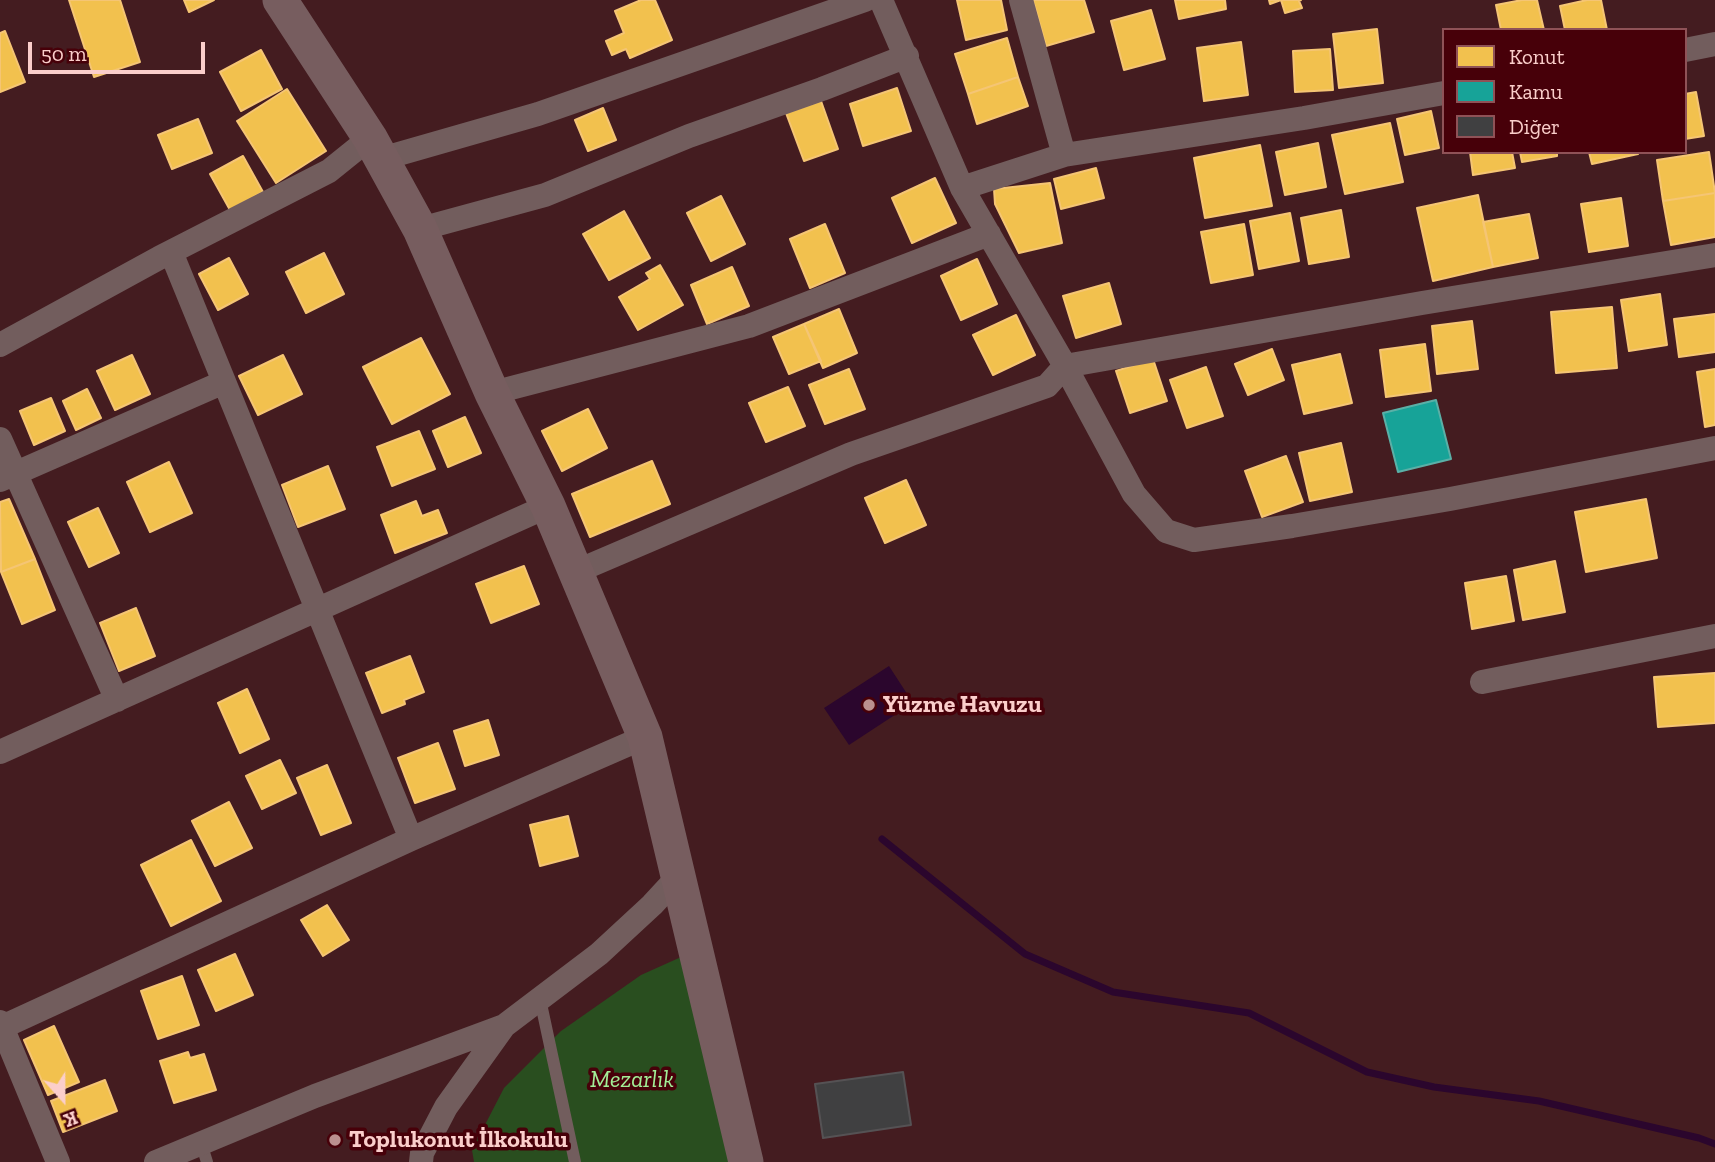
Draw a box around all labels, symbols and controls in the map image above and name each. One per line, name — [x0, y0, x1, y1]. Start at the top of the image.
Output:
scale bar — [32, 28, 208, 72]
legend — [1442, 28, 1687, 154]
text: 50 m — [41, 41, 87, 66]
text: Konut — [1509, 44, 1564, 69]
text: Kamu — [1509, 79, 1563, 104]
text: Diğer — [1509, 114, 1560, 139]
place label: Yüzme Havuzu — [883, 691, 1042, 719]
marker: Yüzme Havuzu — [861, 697, 877, 713]
north arrow — [28, 1064, 98, 1134]
park label: Mezarlık — [590, 1066, 674, 1094]
text: K — [61, 1106, 81, 1132]
place label: Toplukonut İlkokulu — [349, 1126, 568, 1154]
marker: Toplukonut İlkokulu — [327, 1132, 343, 1148]

